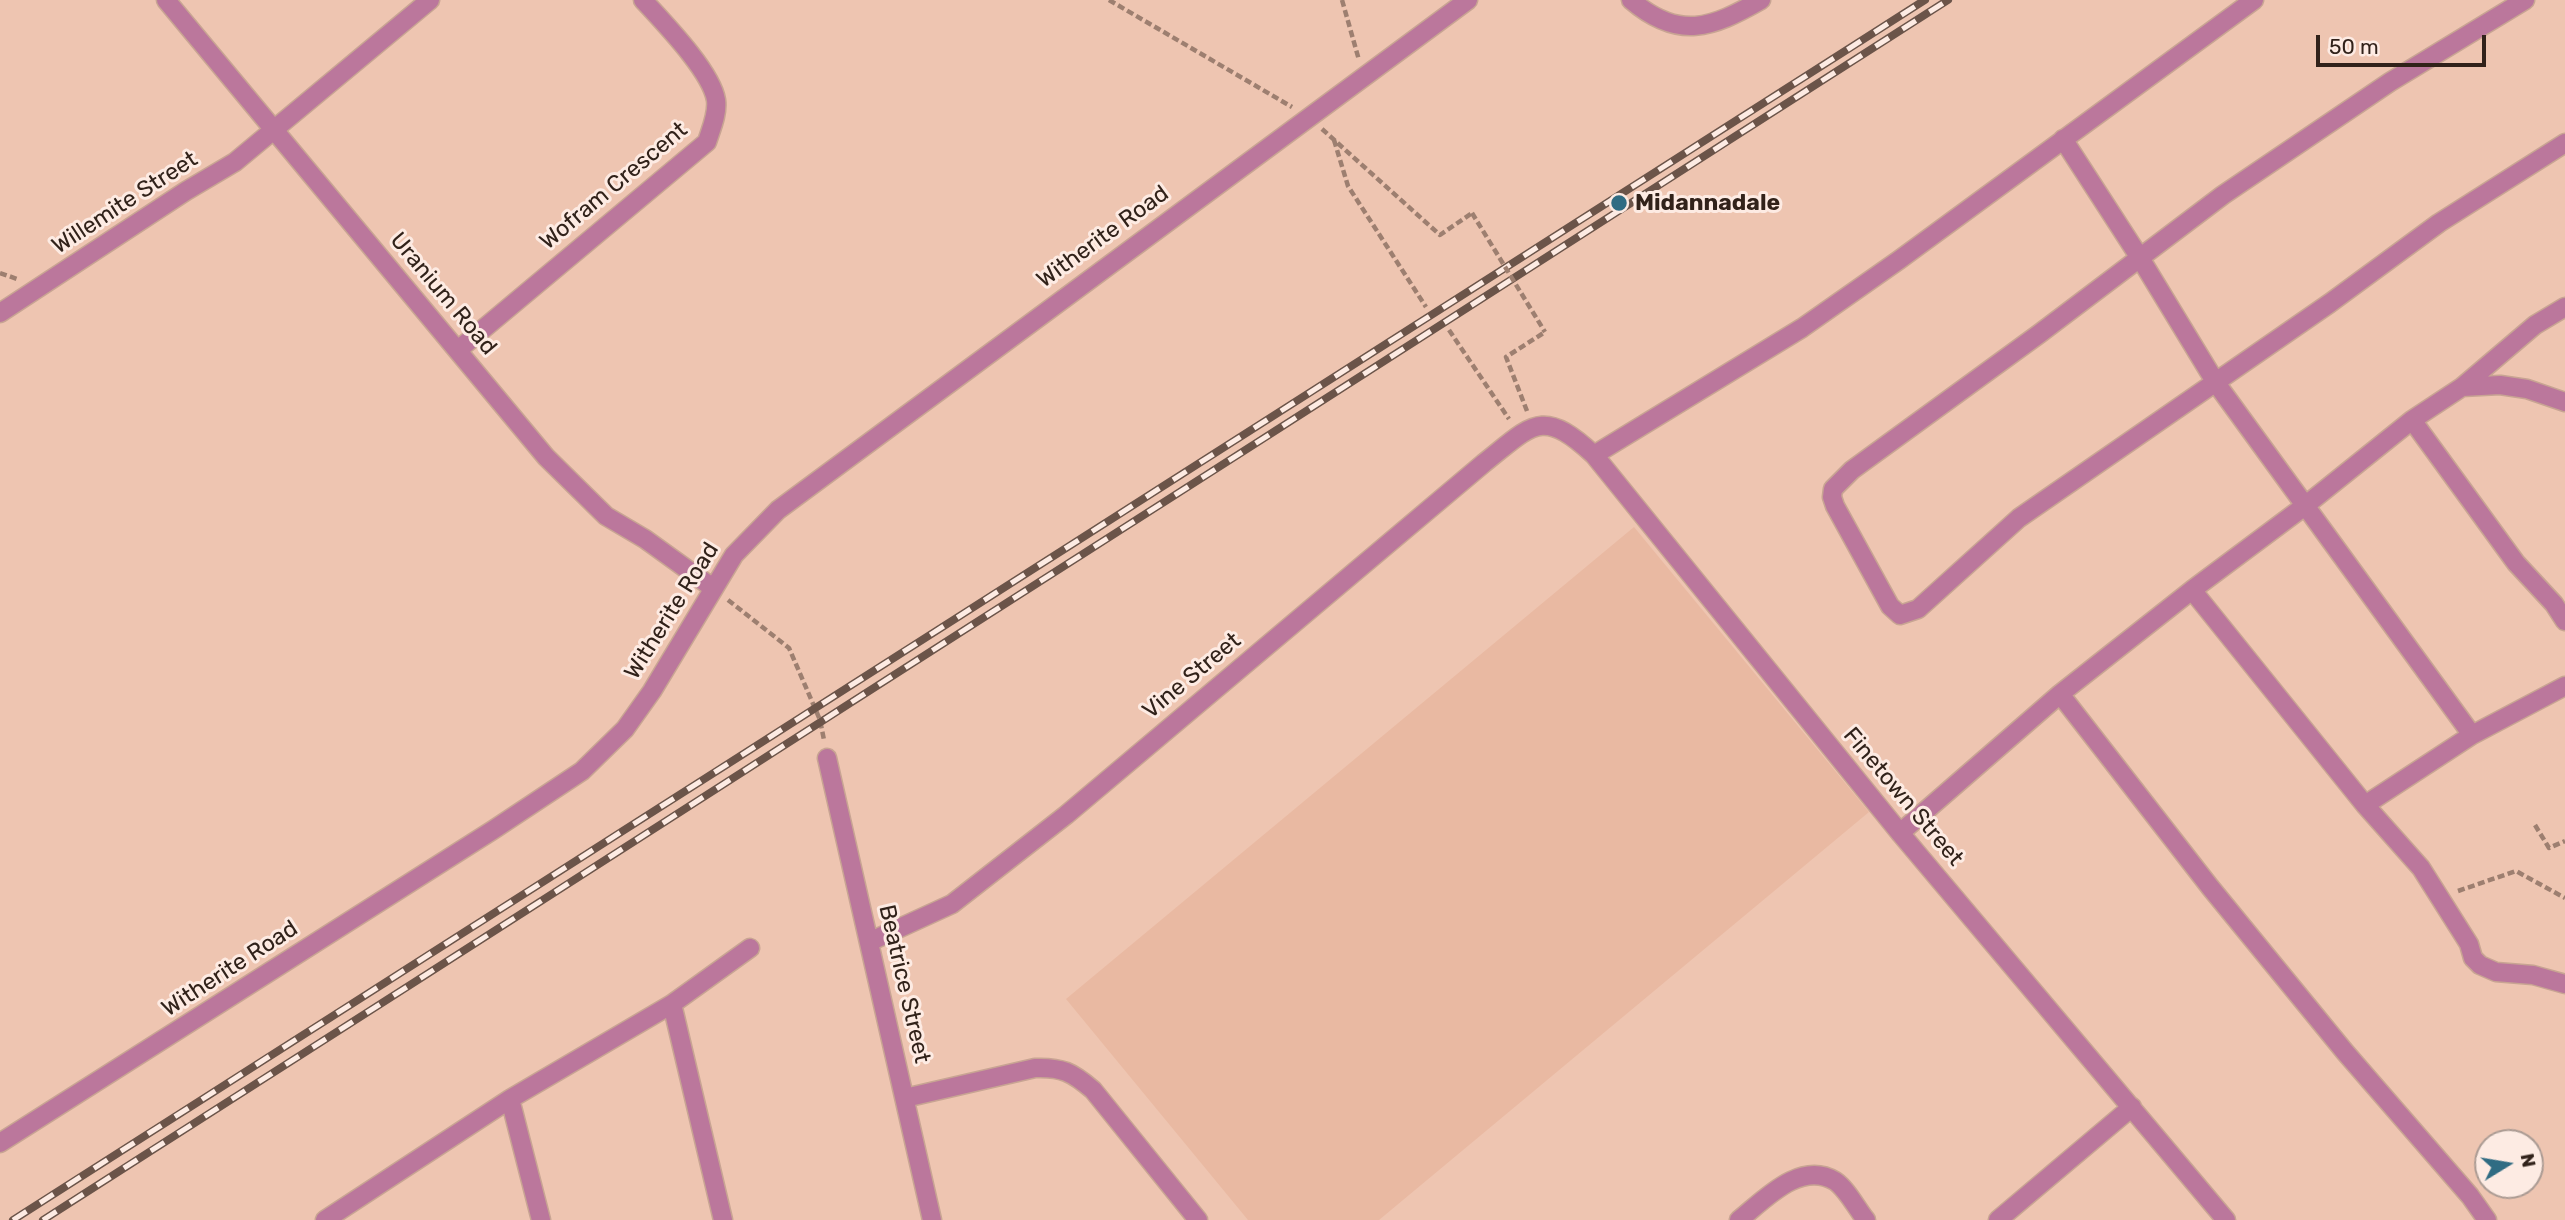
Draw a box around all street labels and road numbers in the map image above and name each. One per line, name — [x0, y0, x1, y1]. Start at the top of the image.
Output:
street label: Wofram Crescent — [535, 116, 693, 256]
street label: Willemite Street — [47, 146, 203, 260]
street label: Witherite Road — [1032, 180, 1174, 294]
street label: Uranium Road — [384, 227, 502, 361]
street label: Witherite Road — [619, 537, 725, 685]
street label: Vine Street — [1137, 627, 1247, 725]
street label: Finetown Street — [1837, 722, 1969, 872]
street label: Beatrice Street — [872, 902, 936, 1066]
street label: Witherite Road — [157, 915, 303, 1023]

